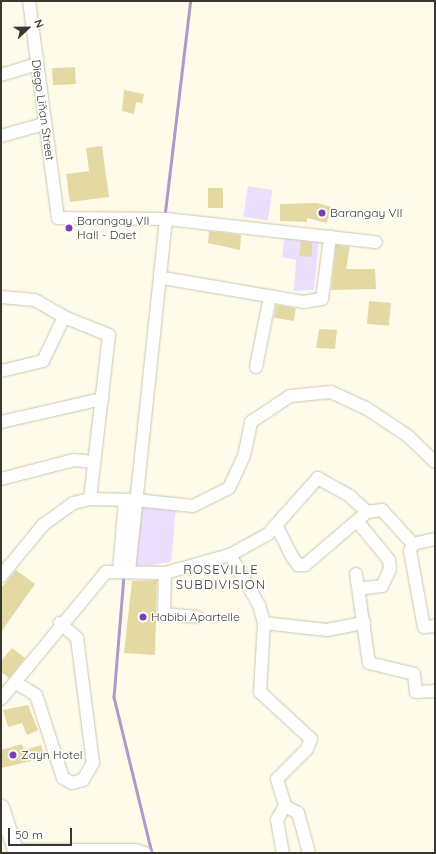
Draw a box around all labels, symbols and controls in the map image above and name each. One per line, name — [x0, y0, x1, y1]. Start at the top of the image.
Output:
north arrow — [8, 8, 48, 48]
text: N — [31, 17, 47, 30]
street label: Diego Liñan Street — [29, 59, 57, 161]
place label: Barangay VII — [330, 206, 403, 220]
marker: Barangay VII — [317, 208, 327, 218]
place label: Barangay VII Hall - Daet — [77, 214, 150, 242]
marker: Barangay VII Hall - Daet — [64, 223, 74, 233]
district label: ROSEVILLE SUBDIVISION — [176, 562, 266, 593]
place label: Habibi Apartelle — [151, 610, 240, 624]
marker: Habibi Apartelle — [138, 612, 148, 622]
place label: Zayn Hotel — [21, 748, 82, 762]
marker: Zayn Hotel — [8, 750, 18, 760]
scale bar — [10, 820, 74, 846]
text: 50 m — [15, 827, 43, 842]

